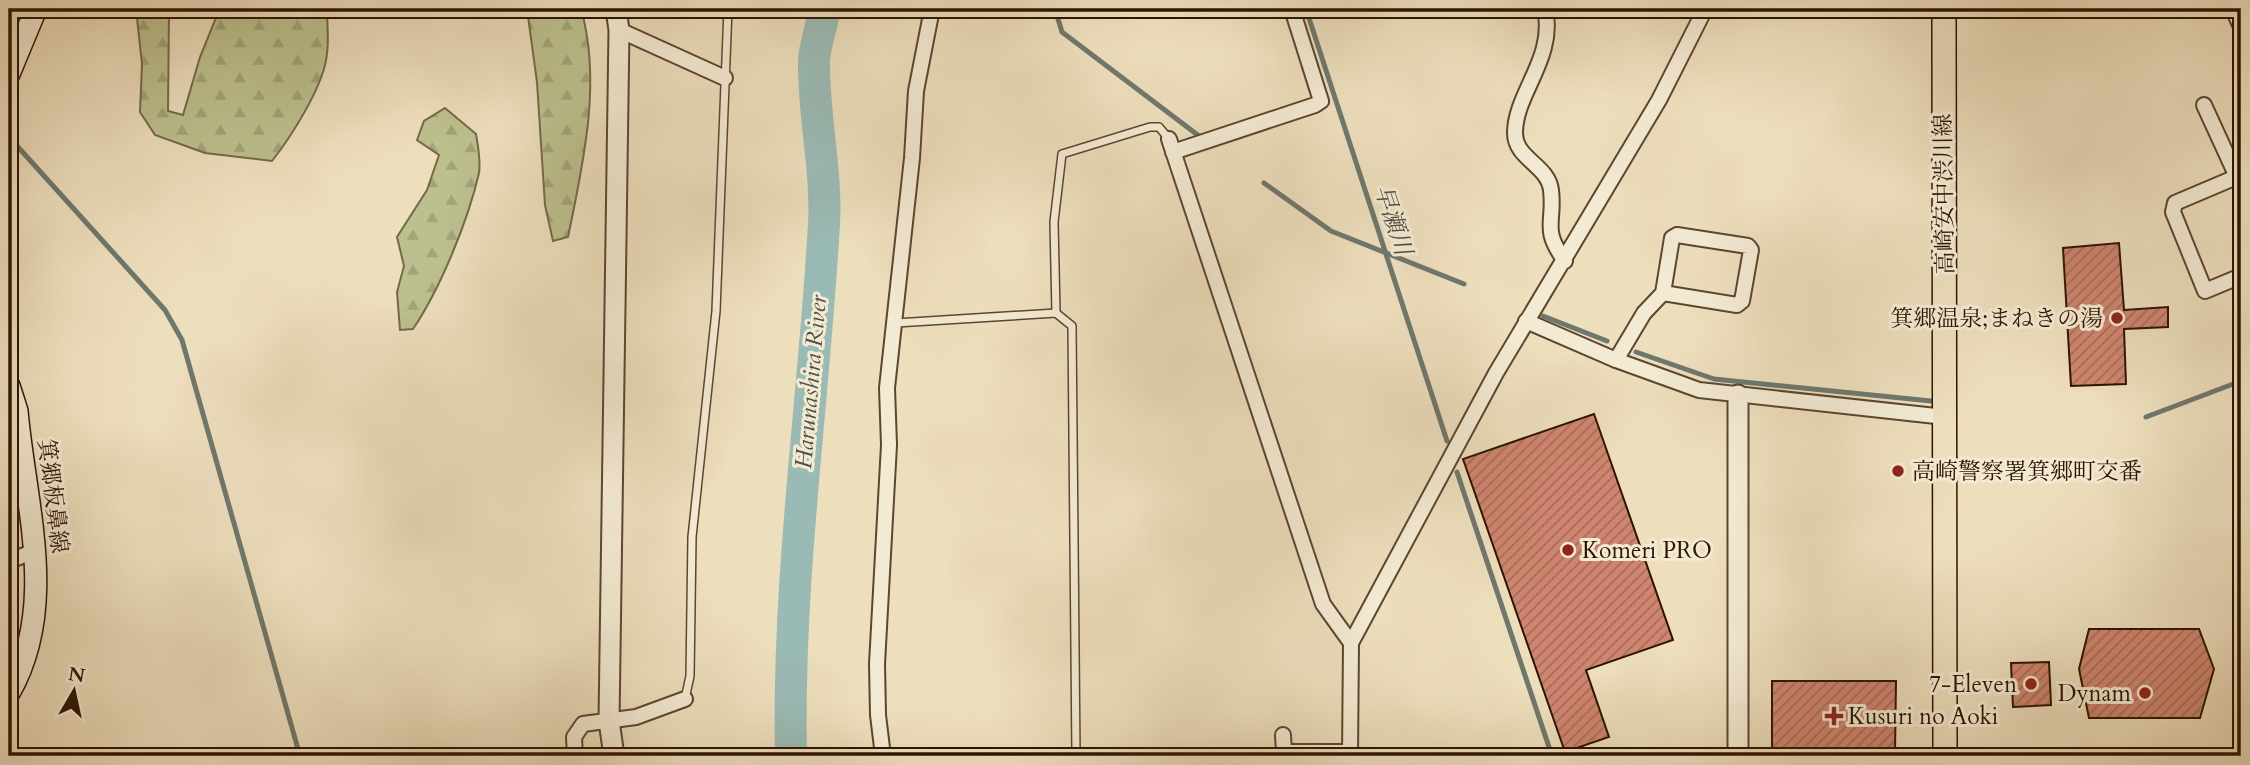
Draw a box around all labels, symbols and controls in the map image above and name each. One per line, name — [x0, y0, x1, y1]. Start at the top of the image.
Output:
street label: 高崎安中渋川線 — [1927, 113, 1961, 275]
water label: 早瀬川 — [1366, 181, 1421, 262]
water label: Harunashira River — [787, 293, 835, 470]
place label: 箕郷温泉;まねきの湯 — [1890, 303, 2103, 334]
marker: 箕郷温泉;まねきの湯 — [2109, 310, 2125, 326]
street label: 箕郷板鼻線 — [31, 437, 75, 555]
place label: 高崎警察署箕郷町交番 — [1912, 456, 2142, 487]
marker: 高崎警察署箕郷町交番 — [1890, 463, 1906, 479]
place label: Komeri PRO — [1582, 535, 1712, 566]
marker: Komeri PRO — [1560, 542, 1576, 558]
north arrow — [38, 656, 108, 726]
text: N — [66, 661, 87, 689]
place label: 7-Eleven — [1929, 669, 2017, 700]
marker: 7-Eleven — [2023, 676, 2039, 692]
place label: Dynam — [2058, 678, 2132, 709]
marker: Dynam — [2137, 685, 2153, 701]
place label: Kusuri no Aoki — [1848, 701, 1998, 732]
marker: Kusuri no Aoki — [1826, 708, 1842, 724]

